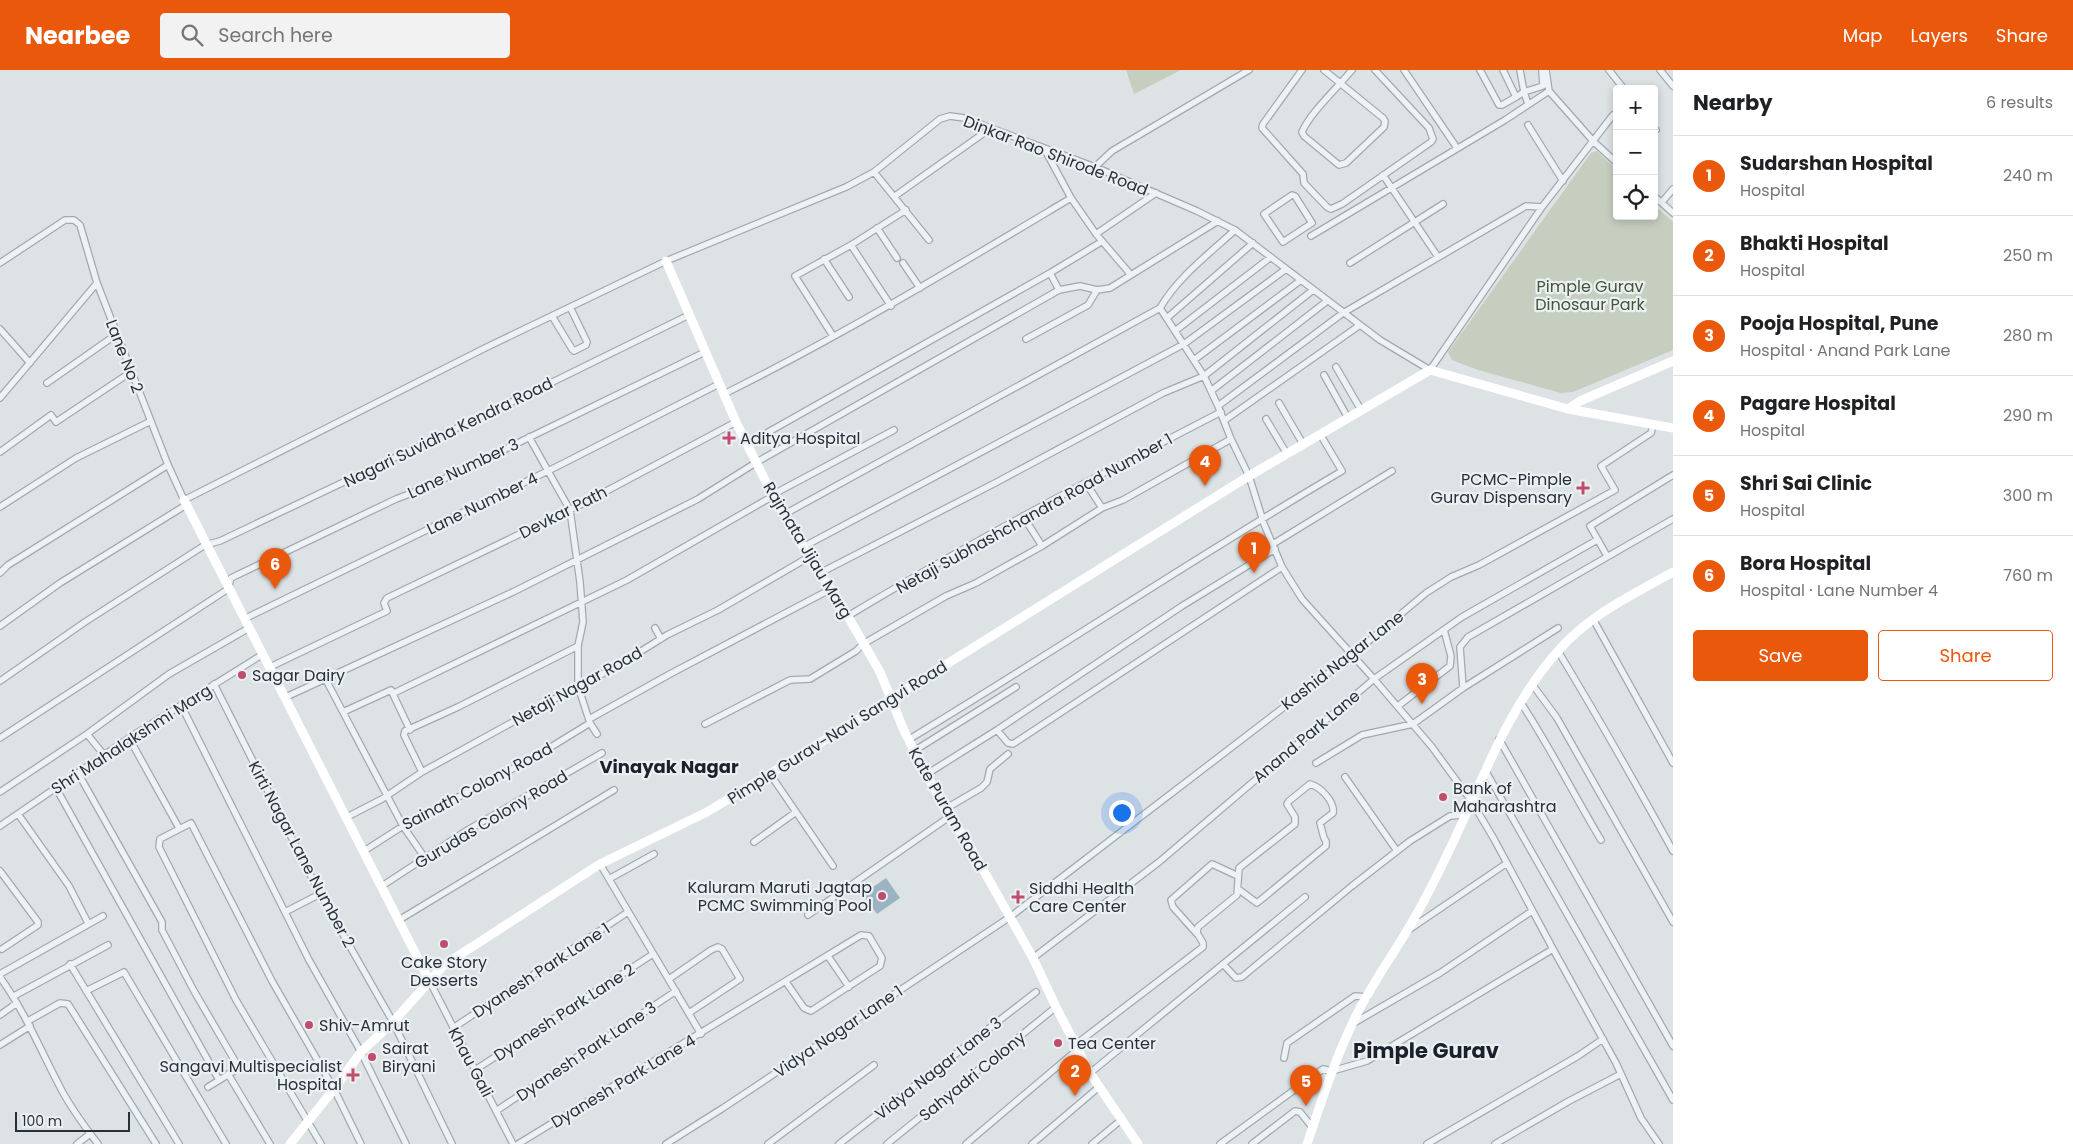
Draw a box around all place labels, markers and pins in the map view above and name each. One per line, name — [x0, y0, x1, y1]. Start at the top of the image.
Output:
place label: Aditya Hospital — [740, 427, 860, 450]
marker: Aditya Hospital — [722, 431, 736, 445]
pin: 4 — [1189, 445, 1221, 486]
place label: PCMC-Pimple Gurav Dispensary — [1431, 468, 1572, 509]
marker: PCMC-Pimple Gurav Dispensary — [1576, 481, 1590, 495]
pin: 1 — [1238, 532, 1270, 573]
pin: 6 — [259, 548, 291, 589]
pin: 3 — [1406, 663, 1438, 704]
place label: Sagar Dairy — [252, 664, 345, 687]
marker: Sagar Dairy — [236, 669, 248, 681]
place label: Bank of Maharashtra — [1453, 777, 1557, 818]
marker: Bank of Maharashtra — [1437, 791, 1449, 803]
place label: Kaluram Maruti Jagtap PCMC Swimming Pool — [687, 876, 872, 917]
place label: Siddhi Health Care Center — [1029, 877, 1134, 918]
marker: Kaluram Maruti Jagtap PCMC Swimming Pool — [876, 890, 888, 902]
marker: Siddhi Health Care Center — [1011, 890, 1025, 904]
marker: Cake Story Desserts — [438, 938, 450, 950]
place label: Cake Story Desserts — [401, 951, 487, 992]
place label: Shiv-Amrut — [319, 1014, 410, 1037]
marker: Shiv-Amrut — [303, 1019, 315, 1031]
place label: Tea Center — [1068, 1032, 1156, 1055]
place label: Sairat Biryani — [382, 1037, 436, 1078]
marker: Tea Center — [1052, 1037, 1064, 1049]
marker: Sairat Biryani — [366, 1051, 378, 1063]
place label: Sangavi Multispecialist Hospital — [159, 1055, 342, 1096]
pin: 2 — [1059, 1055, 1091, 1096]
pin: 5 — [1290, 1065, 1322, 1106]
marker: Sangavi Multispecialist Hospital — [346, 1068, 360, 1082]

